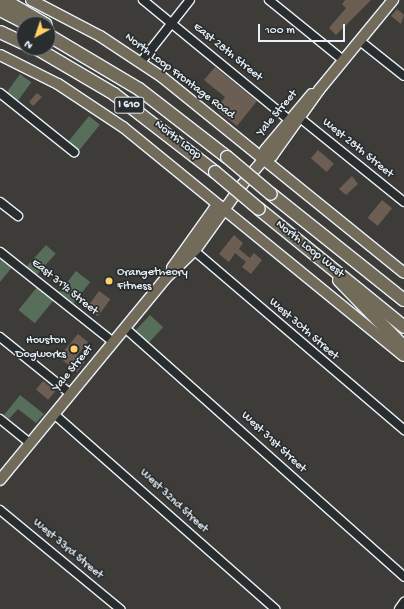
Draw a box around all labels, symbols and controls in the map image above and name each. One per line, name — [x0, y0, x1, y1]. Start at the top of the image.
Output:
north arrow — [16, 16, 56, 56]
scale bar — [260, 16, 347, 42]
street label: East 28th Street — [189, 21, 265, 85]
text: 100 m — [265, 24, 295, 38]
street label: North Loop Frontage Road — [121, 31, 237, 123]
text: N — [22, 38, 36, 51]
street label: Yale Street — [255, 88, 301, 140]
road number: I 610 — [114, 96, 144, 114]
street label: West 28th Street — [319, 116, 395, 182]
street label: North Loop — [151, 118, 203, 164]
street label: North Loop West — [272, 218, 346, 282]
street label: East 31½ Street — [28, 257, 100, 319]
place label: Orangetheory Fitness — [117, 267, 188, 295]
marker: Orangetheory Fitness — [104, 276, 114, 286]
street label: West 30th Street — [265, 296, 341, 364]
place label: Houston Dogworks — [16, 335, 66, 363]
street label: Yale Street — [51, 343, 97, 395]
marker: Houston Dogworks — [69, 344, 79, 354]
street label: West 31st Street — [237, 409, 309, 477]
street label: West 32nd Street — [136, 467, 210, 537]
street label: West 33rd Street — [29, 516, 105, 584]

